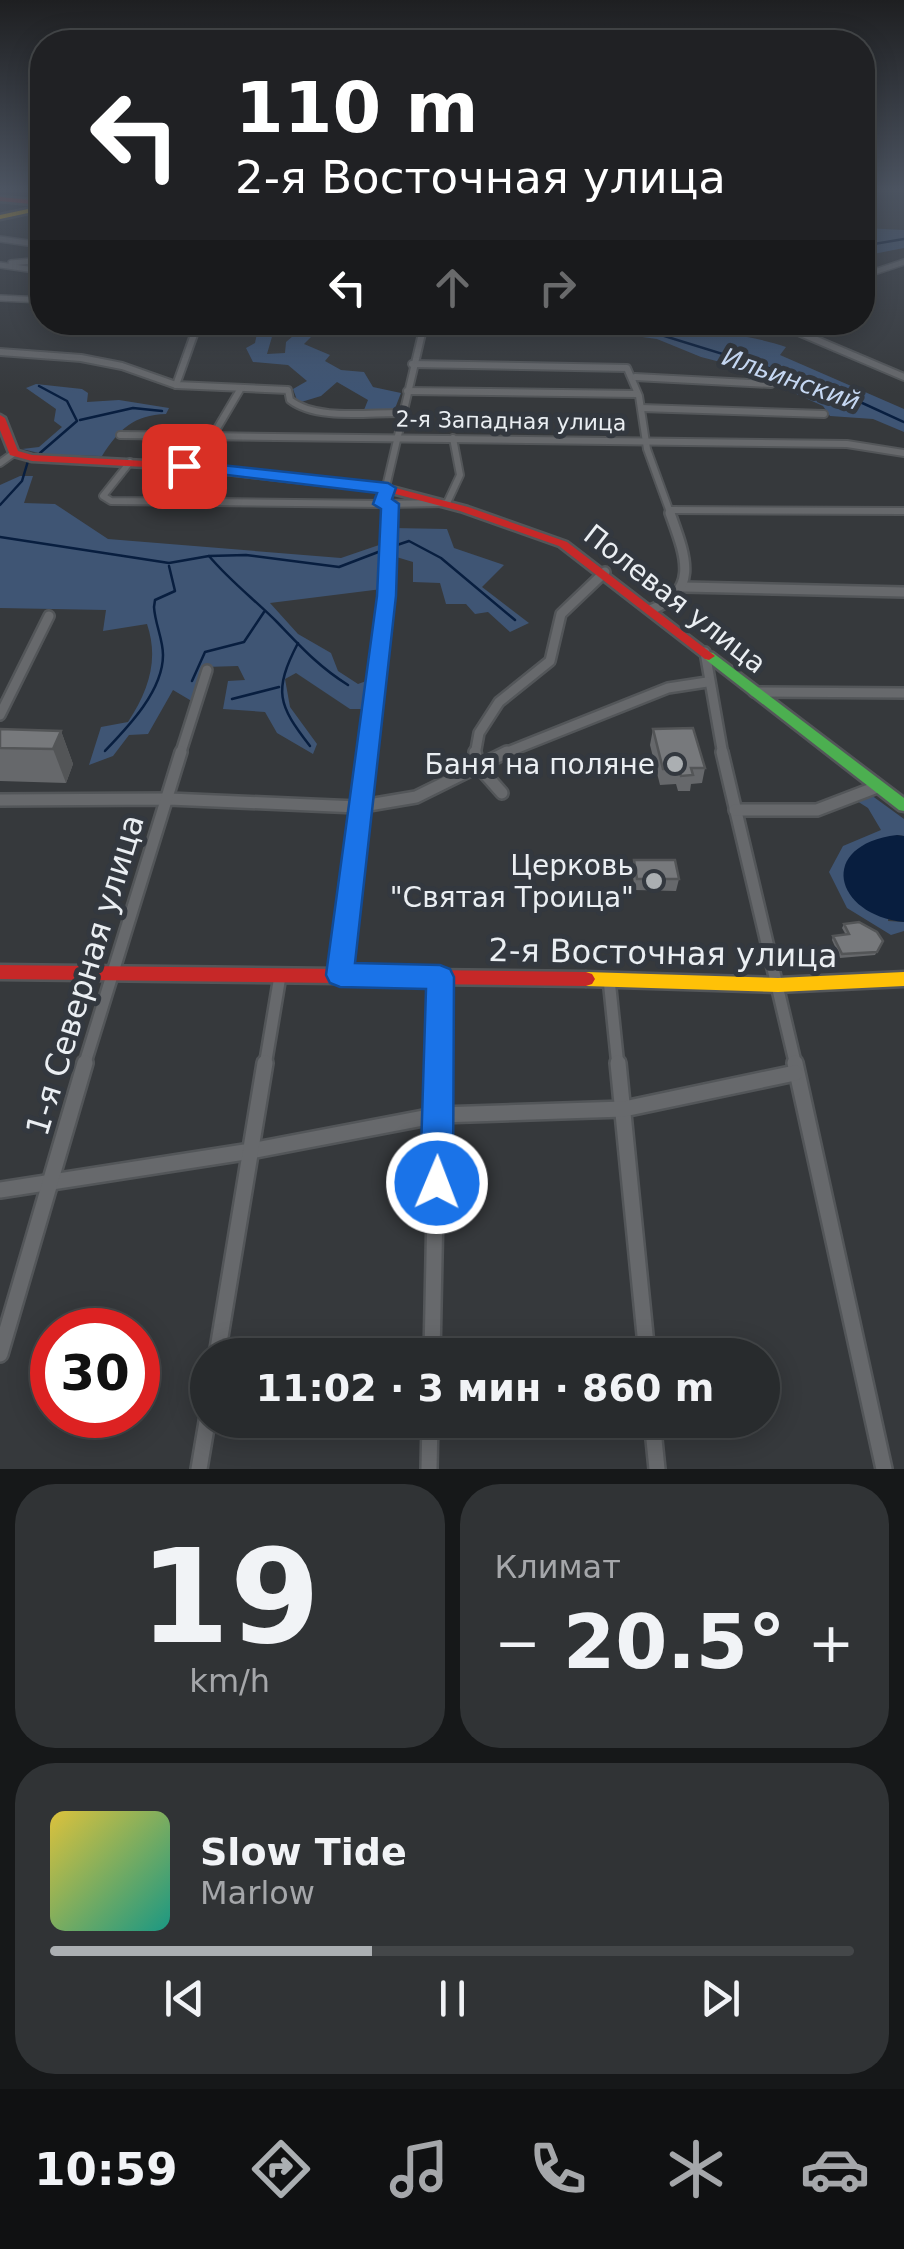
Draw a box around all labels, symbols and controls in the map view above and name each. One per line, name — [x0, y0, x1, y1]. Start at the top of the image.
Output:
text: 110 m — [235, 67, 478, 149]
icon: left — [70, 70, 200, 200]
text: 2-я Восточная улица — [235, 151, 726, 204]
icon: left — [320, 260, 375, 315]
icon: ahead — [425, 260, 480, 315]
icon: right — [530, 260, 585, 315]
water label: Ильинский — [719, 342, 863, 416]
street label: 2-я Западная улица — [395, 406, 627, 436]
pin — [142, 424, 227, 509]
icon: arrive — [157, 439, 212, 494]
street label: Полевая улица — [578, 518, 772, 680]
place label: Баня на поляне — [425, 748, 655, 781]
marker: Баня на поляне — [664, 753, 686, 775]
street label: 1-я Северная улица — [18, 810, 152, 1140]
place label: Церковь "Святая Троица" — [390, 849, 634, 914]
marker: Церковь "Святая Троица" — [643, 870, 665, 892]
street label: 2-я Восточная улица — [488, 931, 838, 975]
position arrow — [385, 1131, 489, 1235]
speed limit sign: 30 — [30, 1308, 160, 1438]
text: 11:02 · 3 мин · 860 m — [256, 1366, 714, 1410]
text: 19 — [139, 1521, 320, 1673]
text: Климат — [495, 1548, 621, 1586]
text: 20.5° — [563, 1598, 786, 1686]
text: − — [495, 1611, 541, 1675]
text: + — [808, 1611, 854, 1675]
text: km/h — [189, 1662, 270, 1700]
text: Slow Tide — [200, 1830, 407, 1874]
text: Marlow — [200, 1874, 315, 1912]
icon: previous — [157, 1971, 212, 2026]
icon: pause — [425, 1971, 480, 2026]
icon: next — [693, 1971, 748, 2026]
icon: directions — [246, 2134, 316, 2204]
icon: music — [384, 2134, 454, 2204]
icon: phone — [523, 2134, 593, 2204]
icon: climate — [661, 2134, 731, 2204]
icon: car — [800, 2134, 870, 2204]
text: 10:59 — [34, 2143, 177, 2196]

